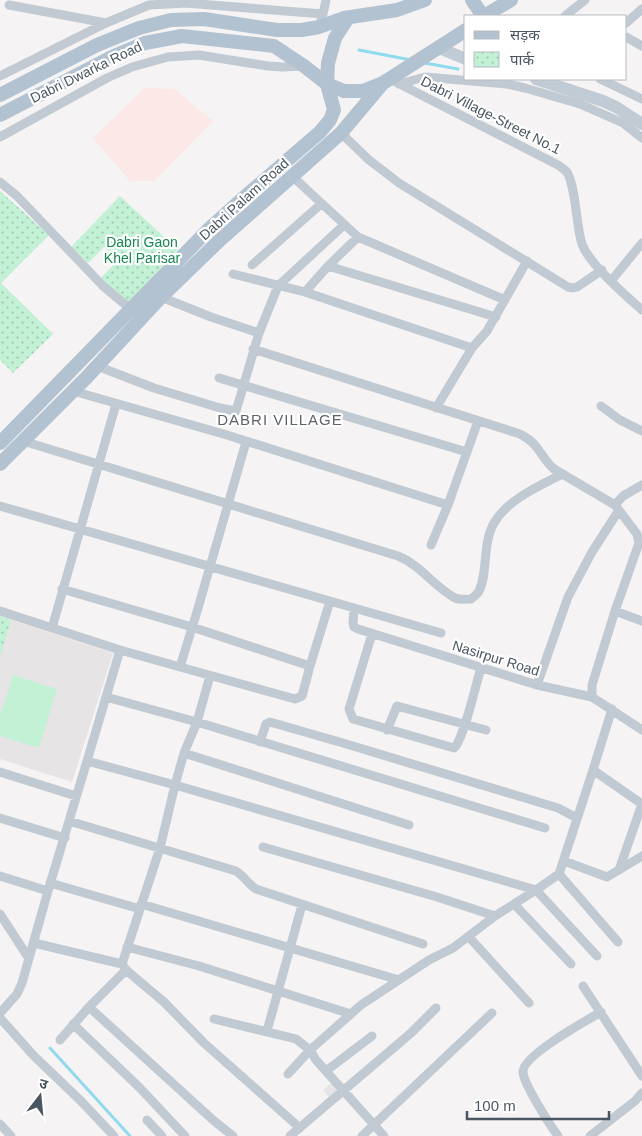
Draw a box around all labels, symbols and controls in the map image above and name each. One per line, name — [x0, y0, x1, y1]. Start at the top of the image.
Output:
legend — [464, 15, 627, 80]
text: सड़क — [510, 26, 540, 43]
street label: Dabri Dwarka Road — [28, 38, 144, 106]
text: पार्क — [510, 51, 534, 68]
street label: Dabri Village-Street No.1 — [418, 73, 564, 157]
street label: Dabri Palam Road — [196, 155, 292, 243]
park label: Dabri Gaon Khel Parisar — [104, 234, 180, 266]
district label: DABRI VILLAGE — [217, 411, 343, 428]
street label: Nasirpur Road — [451, 637, 541, 679]
north arrow — [15, 1071, 65, 1121]
text: उ — [37, 1075, 50, 1093]
scale bar — [467, 1088, 610, 1120]
text: 100 m — [474, 1097, 516, 1114]

